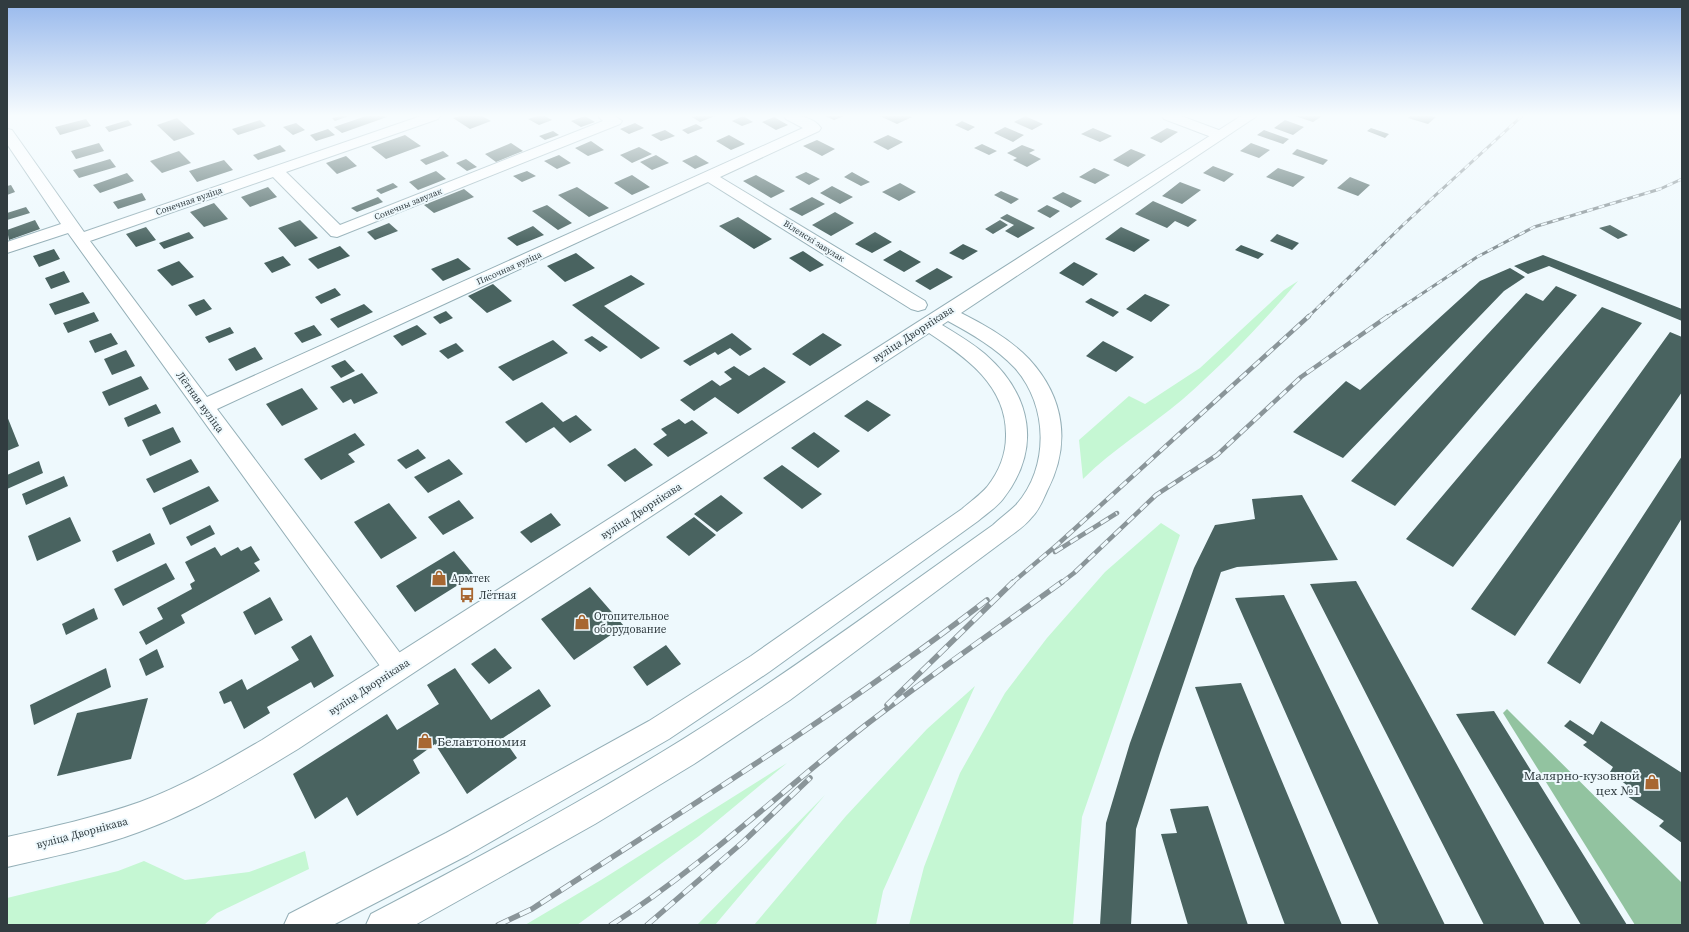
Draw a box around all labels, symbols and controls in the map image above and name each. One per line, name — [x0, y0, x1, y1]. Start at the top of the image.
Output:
street label: Сонечная вуліца — [154, 184, 224, 218]
street label: Сонечны завулак — [372, 185, 444, 223]
street label: Віленскі завулак — [781, 217, 847, 265]
street label: Пясочная вуліца — [475, 248, 544, 288]
street label: вуліца Дворнікава — [869, 302, 957, 366]
street label: Лётная вуліца — [173, 368, 228, 436]
street label: вуліца Дворнікава — [597, 479, 685, 543]
shop icon: Армтек — [430, 569, 448, 587]
place label: Армтек — [451, 571, 490, 586]
bus stop icon: Лётная — [458, 586, 476, 604]
place label: Лётная — [479, 588, 516, 603]
place label: Отопительное оборудование — [594, 609, 669, 637]
shop icon: Отопительное оборудование — [573, 613, 591, 631]
street label: вуліца Дворнікава — [325, 655, 413, 719]
shop icon: Белавтономия — [416, 732, 434, 750]
place label: Белавтономия — [437, 733, 526, 750]
place label: Малярно-кузовной цех №1 — [1524, 767, 1640, 799]
shop icon: Малярно-кузовной цех №1 — [1643, 773, 1661, 791]
street label: вуліца Дворнікава — [35, 813, 130, 852]

